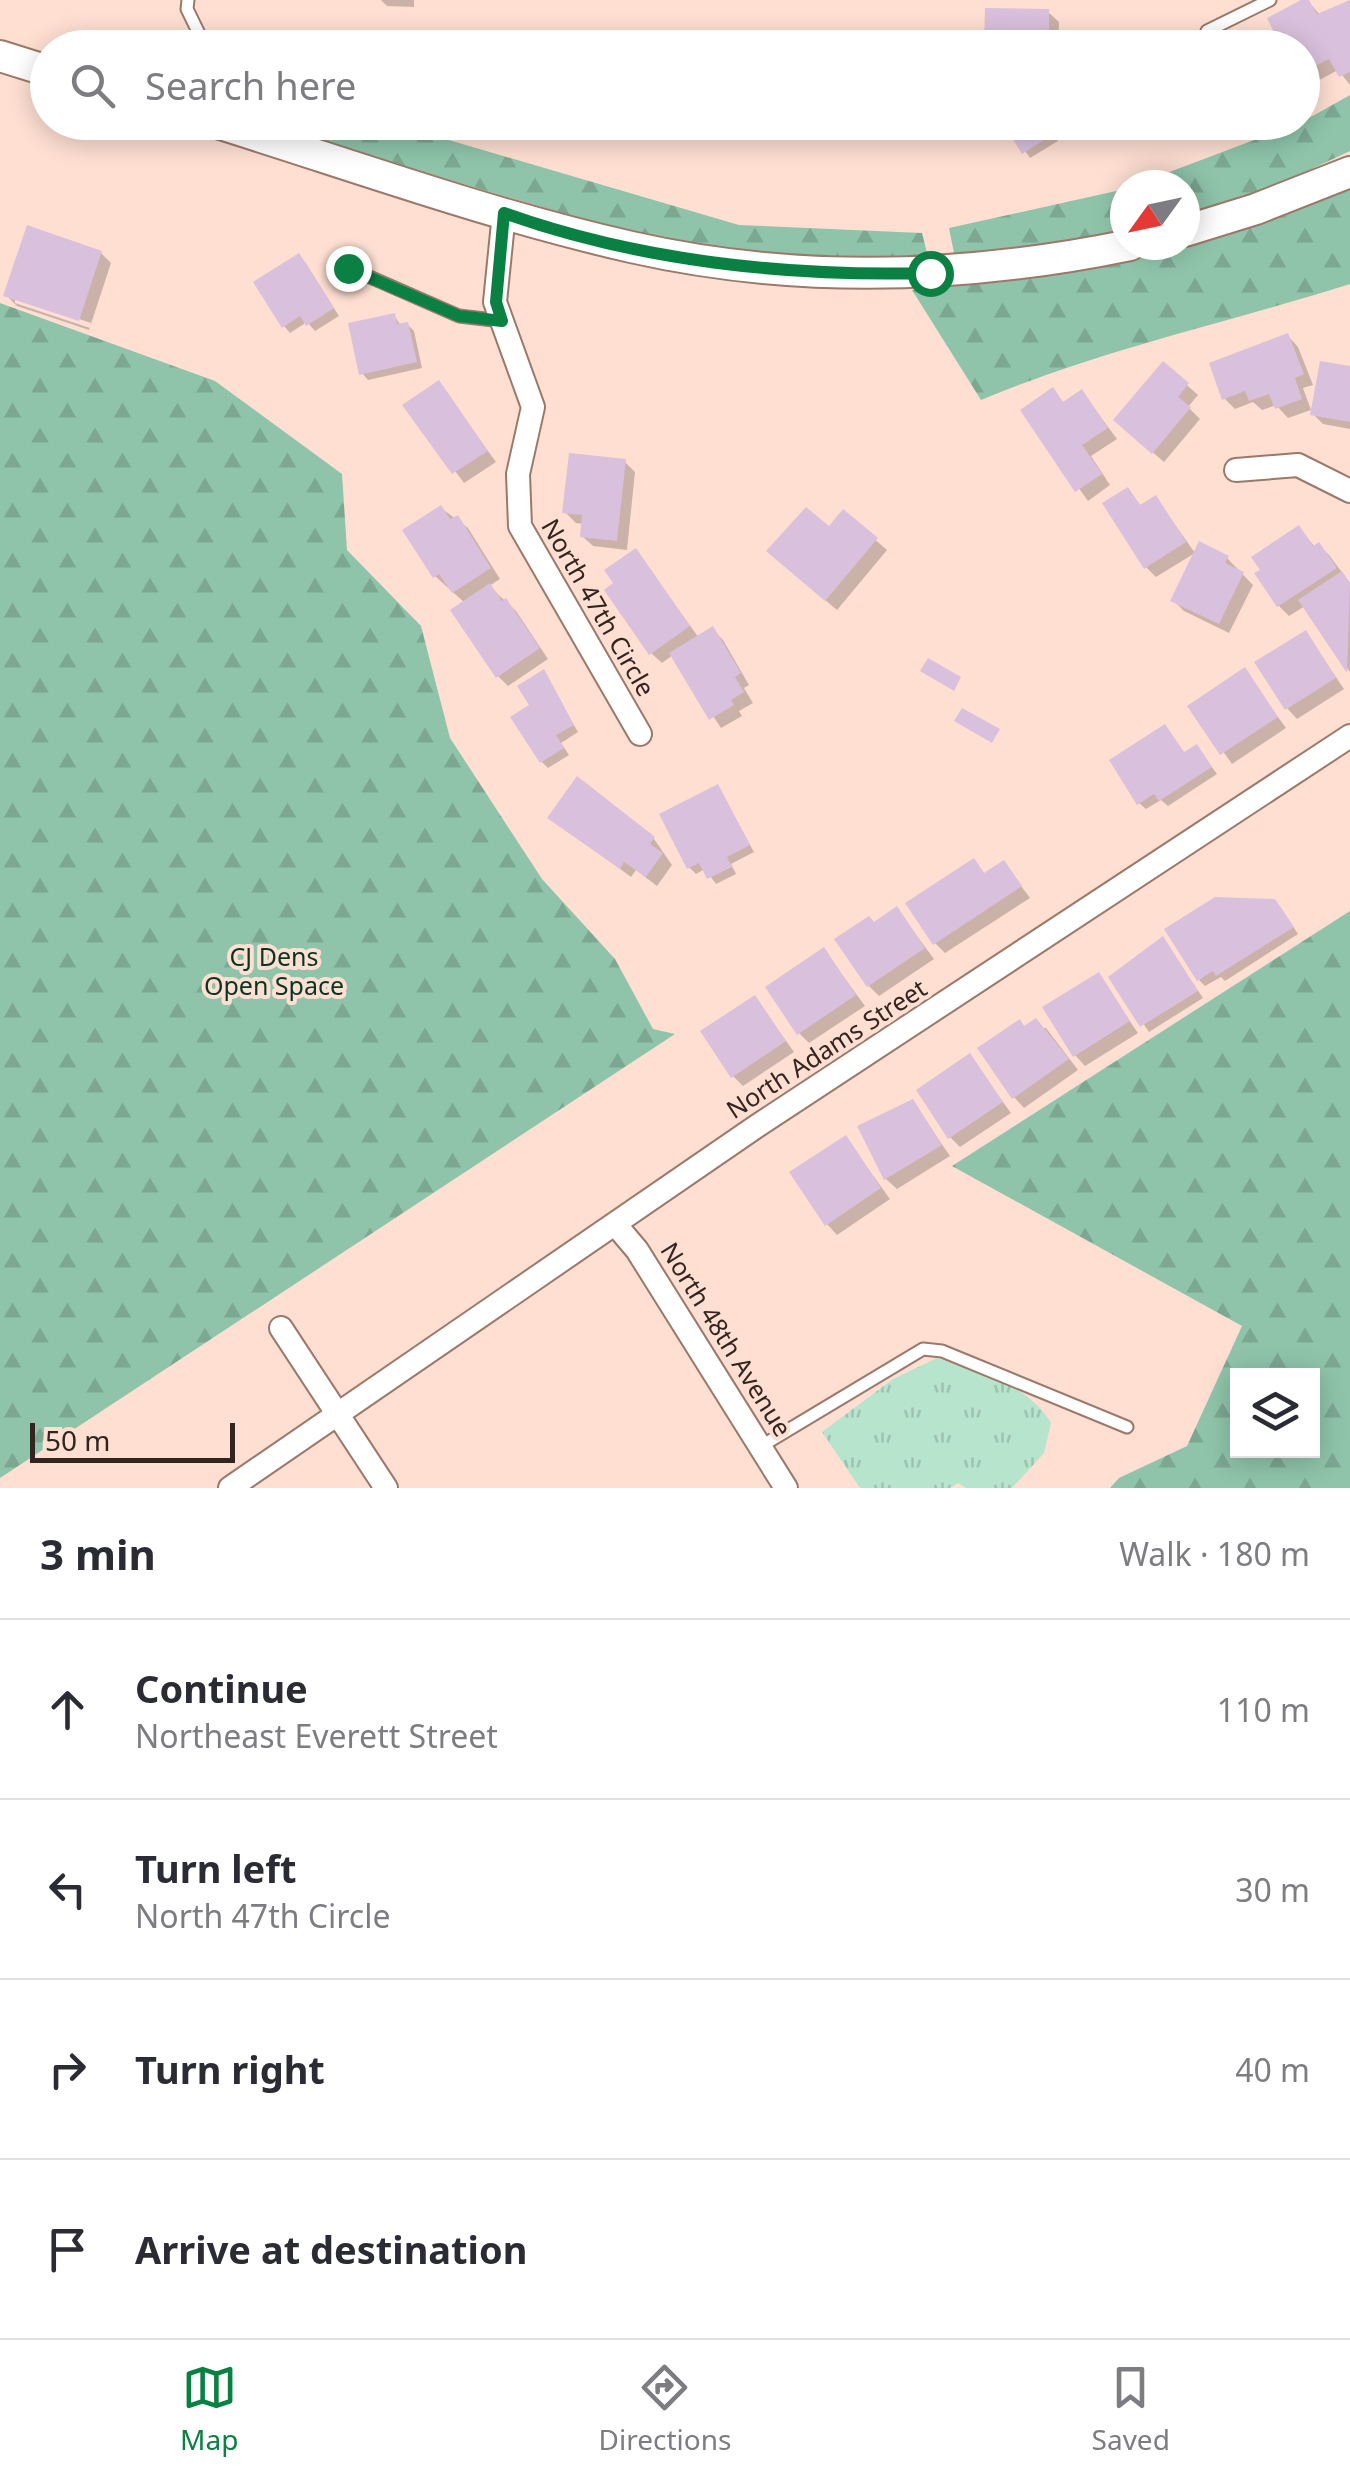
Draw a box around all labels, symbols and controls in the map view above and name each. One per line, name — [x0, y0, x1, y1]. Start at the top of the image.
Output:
search box — [30, 30, 1320, 140]
icon: search — [65, 58, 120, 113]
text: Search here — [145, 59, 356, 111]
north arrow — [1110, 170, 1200, 260]
route end — [326, 246, 372, 292]
route start — [908, 251, 954, 297]
street label: North 47th Circle — [534, 512, 664, 702]
park label: CJ Dens Open Space — [204, 939, 344, 1002]
street label: North Adams Street — [719, 970, 933, 1126]
street label: North 48th Avenue — [654, 1236, 800, 1442]
map controls — [1230, 1368, 1320, 1458]
button: layers — [1230, 1368, 1320, 1458]
scale bar — [30, 1418, 235, 1462]
text: 50 m — [45, 1421, 111, 1459]
text: 3 min — [40, 1525, 156, 1582]
text: Walk · 180 m — [1119, 1532, 1310, 1575]
text: Continue — [135, 1662, 308, 1714]
icon: ahead — [40, 1682, 95, 1737]
text: 110 m — [1217, 1688, 1310, 1731]
text: Northeast Everett Street — [135, 1714, 498, 1757]
text: Turn left — [135, 1842, 297, 1894]
icon: left — [40, 1862, 95, 1917]
text: 30 m — [1235, 1868, 1310, 1911]
text: North 47th Circle — [135, 1894, 391, 1937]
icon: right — [40, 2042, 95, 2097]
text: Turn right — [135, 2043, 325, 2095]
text: 40 m — [1235, 2048, 1310, 2091]
icon: arrive — [40, 2222, 95, 2277]
text: Arrive at destination — [135, 2223, 527, 2275]
tab: Map — [180, 2360, 238, 2458]
tab: Directions — [599, 2360, 731, 2458]
tab: Saved — [1092, 2360, 1170, 2458]

